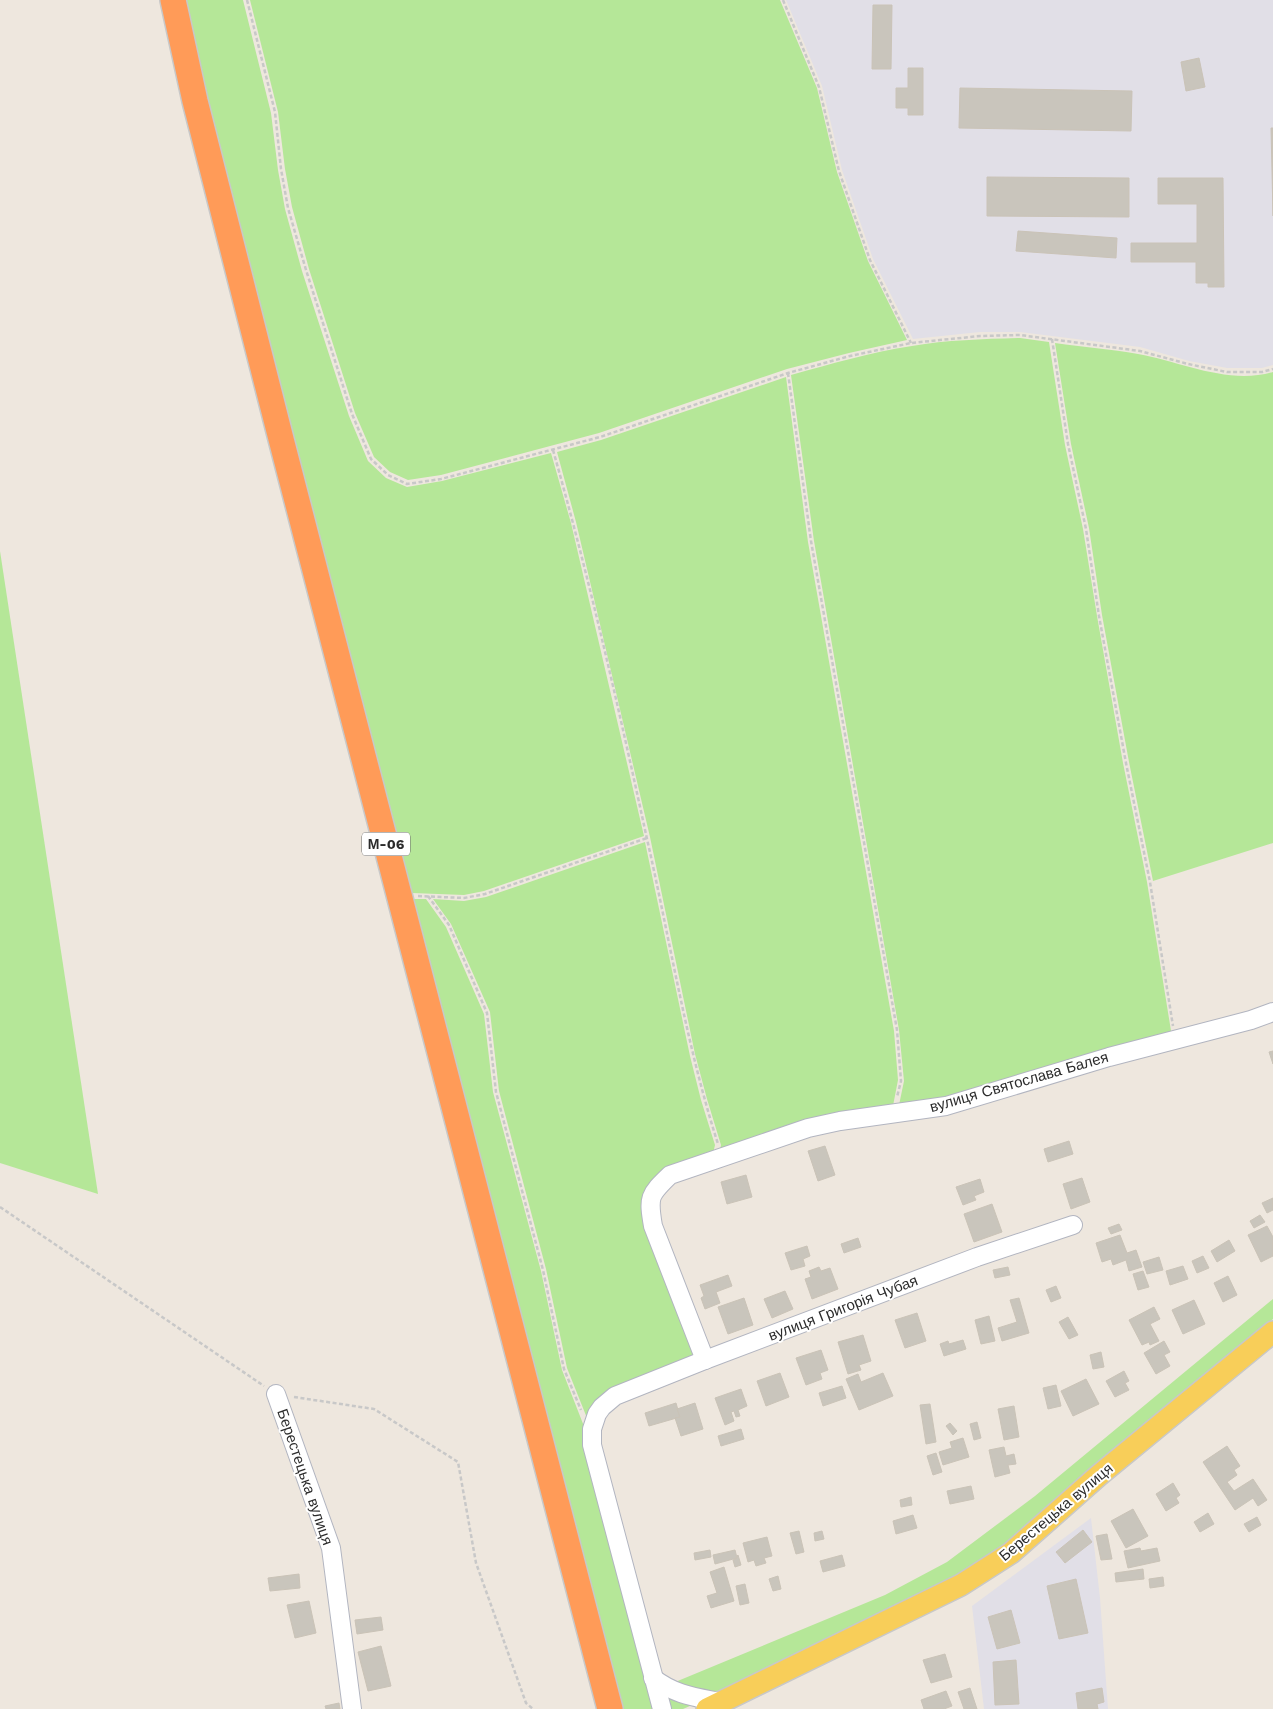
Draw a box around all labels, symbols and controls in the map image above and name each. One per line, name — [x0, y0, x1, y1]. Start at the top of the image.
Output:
road number: М-06 — [362, 832, 410, 856]
street label: вулиця Святослава Балея — [928, 1048, 1110, 1116]
street label: вулиця Григорія Чубая — [766, 1271, 920, 1345]
street label: Берестецька вулиця — [273, 1407, 337, 1547]
street label: Берестецька вулиця — [996, 1459, 1116, 1565]

